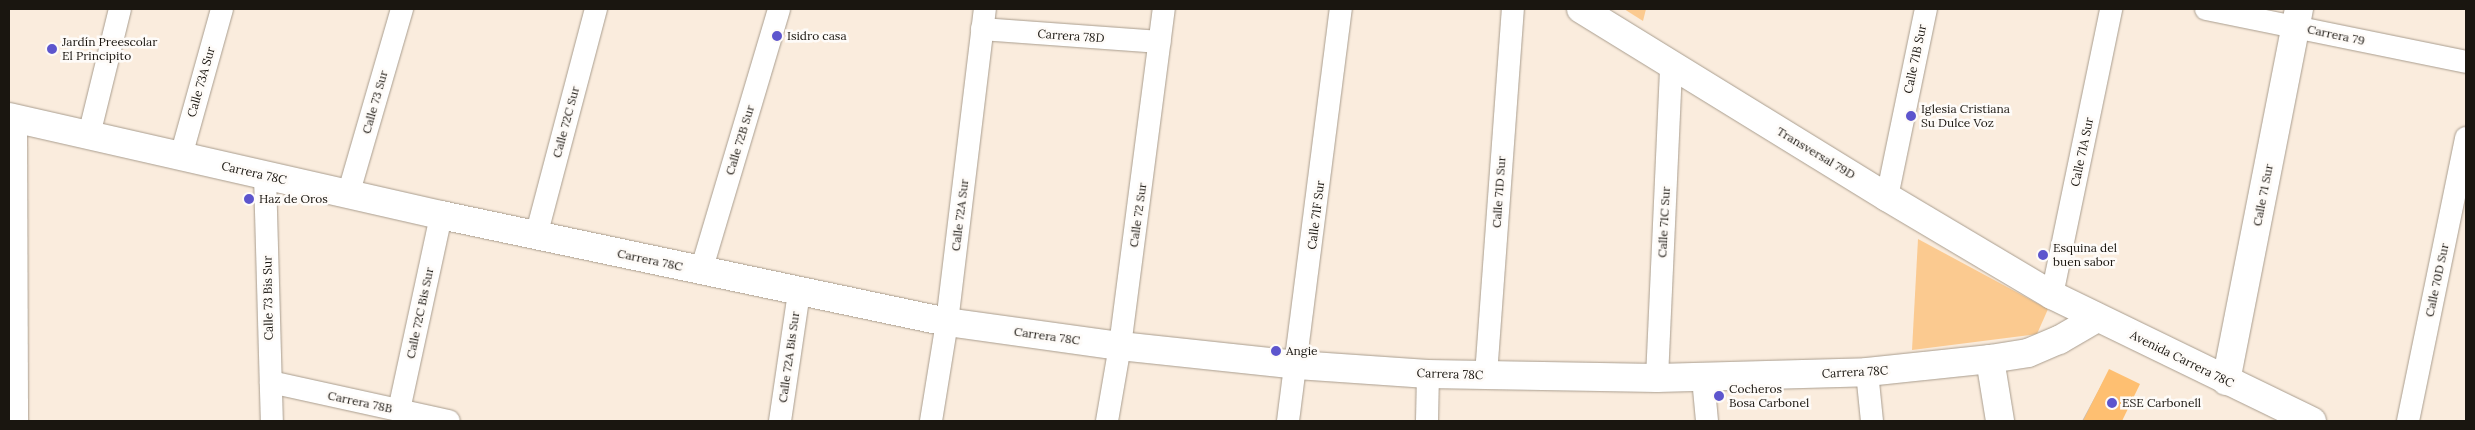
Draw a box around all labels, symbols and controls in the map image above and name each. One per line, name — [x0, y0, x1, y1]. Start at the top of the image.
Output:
street label: Carrera 79 — [2306, 22, 2366, 48]
street label: Calle 71B Sur — [1901, 23, 1929, 95]
street label: Carrera 78D — [1037, 26, 1105, 46]
place label: Isidro casa — [787, 29, 847, 43]
marker: Isidro casa — [771, 30, 783, 42]
place label: Jardín Preescolar El Principito — [62, 35, 157, 63]
marker: Jardín Preescolar El Principito — [46, 43, 58, 55]
street label: Calle 73A Sur — [184, 45, 218, 119]
street label: Calle 73 Sur — [359, 69, 391, 135]
street label: Calle 72C Sur — [550, 85, 582, 159]
place label: Iglesia Cristiana Su Dulce Voz — [1921, 102, 2010, 130]
street label: Calle 72B Sur — [723, 103, 757, 177]
marker: Iglesia Cristiana Su Dulce Voz — [1905, 110, 1917, 122]
street label: Calle 71A Sur — [2068, 116, 2096, 188]
street label: Transversal 79D — [1774, 124, 1858, 182]
street label: Calle 71D Sur — [1489, 156, 1509, 228]
street label: Carrera 78C — [220, 159, 288, 187]
street label: Calle 71 Sur — [2250, 163, 2276, 227]
street label: Calle 72A Sur — [948, 178, 972, 252]
street label: Calle 71F Sur — [1305, 180, 1327, 250]
street label: Calle 72 Sur — [1126, 182, 1150, 248]
street label: Calle 71C Sur — [1655, 186, 1673, 258]
place label: Haz de Oros — [259, 192, 328, 206]
marker: Haz de Oros — [243, 193, 255, 205]
place label: Esquina del buen sabor — [2053, 241, 2117, 269]
street label: Calle 70D Sur — [2422, 242, 2452, 318]
street label: Carrera 78C — [616, 246, 684, 274]
marker: Esquina del buen sabor — [2037, 249, 2049, 261]
street label: Calle 73 Bis Sur — [260, 256, 276, 340]
street label: Calle 72C Bis Sur — [403, 266, 437, 360]
street label: Calle 72A Bis Sur — [775, 310, 803, 404]
street label: Carrera 78C — [1013, 324, 1081, 348]
street label: Avenida Carrera 78C — [2128, 328, 2236, 390]
place label: Angie — [1286, 344, 1318, 358]
marker: Angie — [1270, 345, 1282, 357]
street label: Carrera 78C — [1821, 363, 1889, 381]
street label: Carrera 78C — [1417, 366, 1483, 382]
place label: Cocheros Bosa Carbonel — [1729, 382, 1809, 410]
street label: Carrera 78B — [326, 388, 394, 416]
marker: Cocheros Bosa Carbonel — [1713, 390, 1725, 402]
place label: ESE Carbonell — [2122, 396, 2201, 410]
marker: ESE Carbonell — [2106, 397, 2118, 409]

